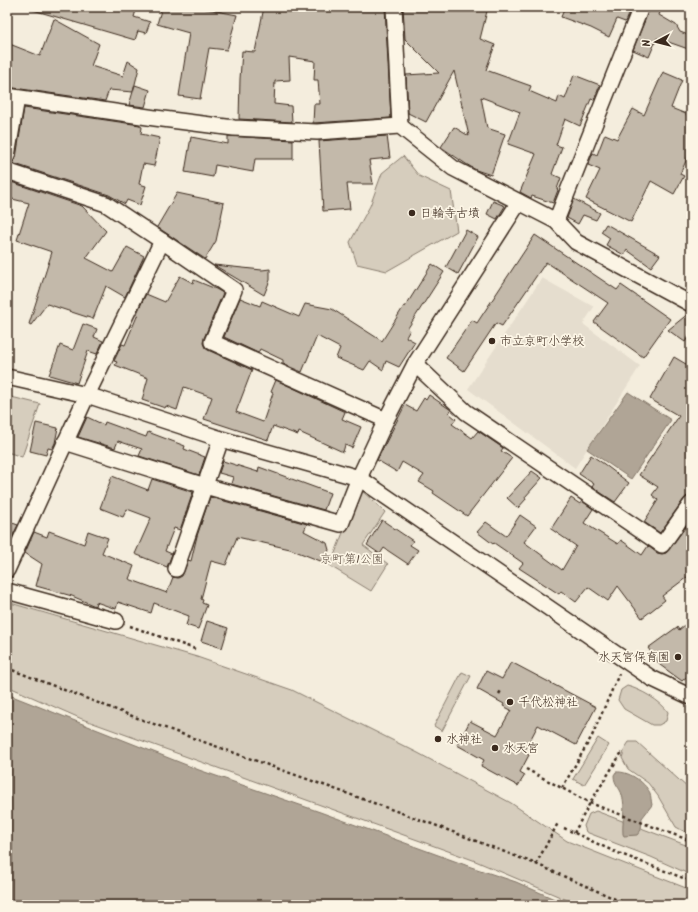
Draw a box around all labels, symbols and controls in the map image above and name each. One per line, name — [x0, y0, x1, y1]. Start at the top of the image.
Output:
north arrow — [636, 22, 676, 62]
text: N — [638, 39, 656, 48]
place label: 日輪寺古墳 — [420, 204, 480, 223]
marker: 日輪寺古墳 — [407, 208, 417, 218]
place label: 市立京町小学校 — [500, 332, 584, 351]
marker: 市立京町小学校 — [487, 336, 497, 346]
park label: 京町第1公園 — [320, 550, 384, 569]
place label: 水天宮保育園 — [598, 648, 670, 667]
marker: 水天宮保育園 — [673, 652, 683, 662]
place label: 千代松神社 — [518, 693, 578, 712]
marker: 千代松神社 — [505, 697, 515, 707]
place label: 水神社 — [446, 730, 482, 749]
marker: 水神社 — [433, 734, 443, 744]
place label: 水天宮 — [503, 739, 539, 758]
marker: 水天宮 — [490, 743, 500, 753]

